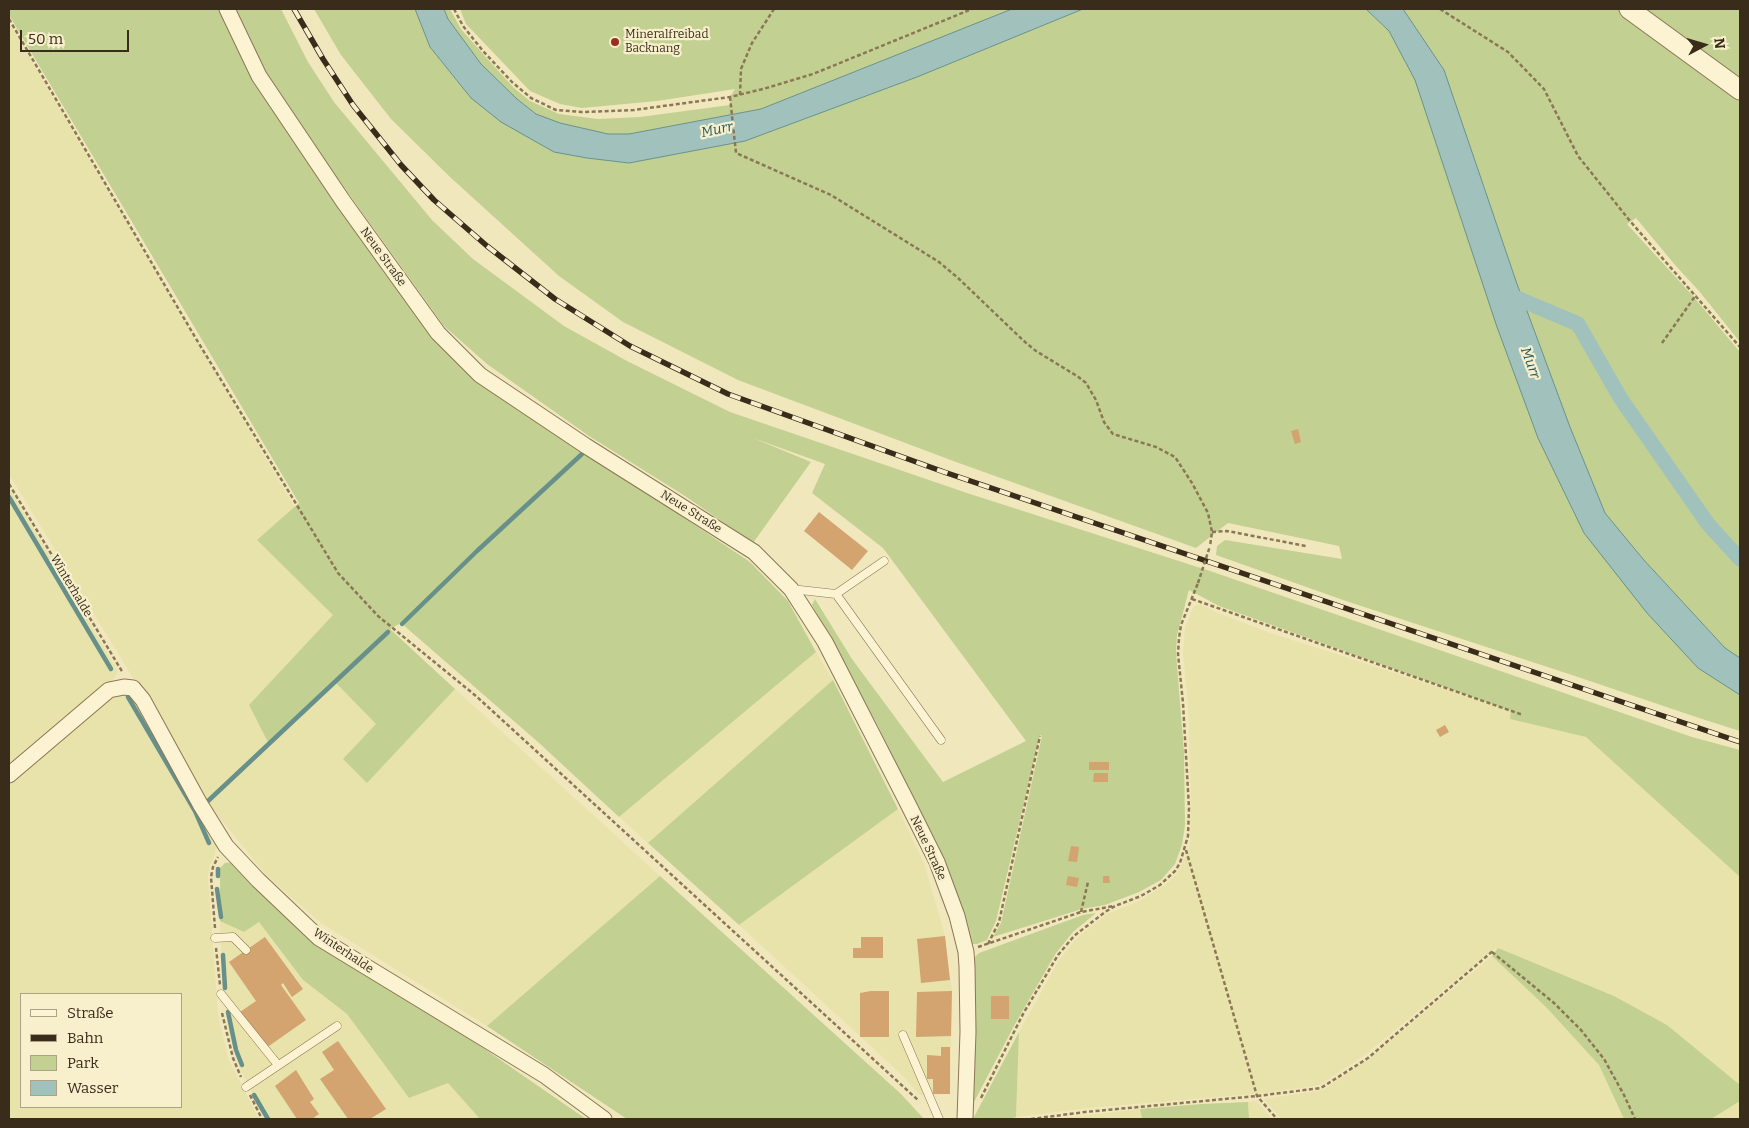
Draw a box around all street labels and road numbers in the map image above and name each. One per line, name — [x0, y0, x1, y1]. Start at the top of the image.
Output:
street label: Neue Straße — [357, 225, 409, 289]
street label: Neue Straße — [658, 488, 724, 536]
street label: Winterhalde — [47, 552, 95, 620]
street label: Neue Straße — [907, 814, 949, 882]
street label: Winterhalde — [310, 925, 376, 977]

